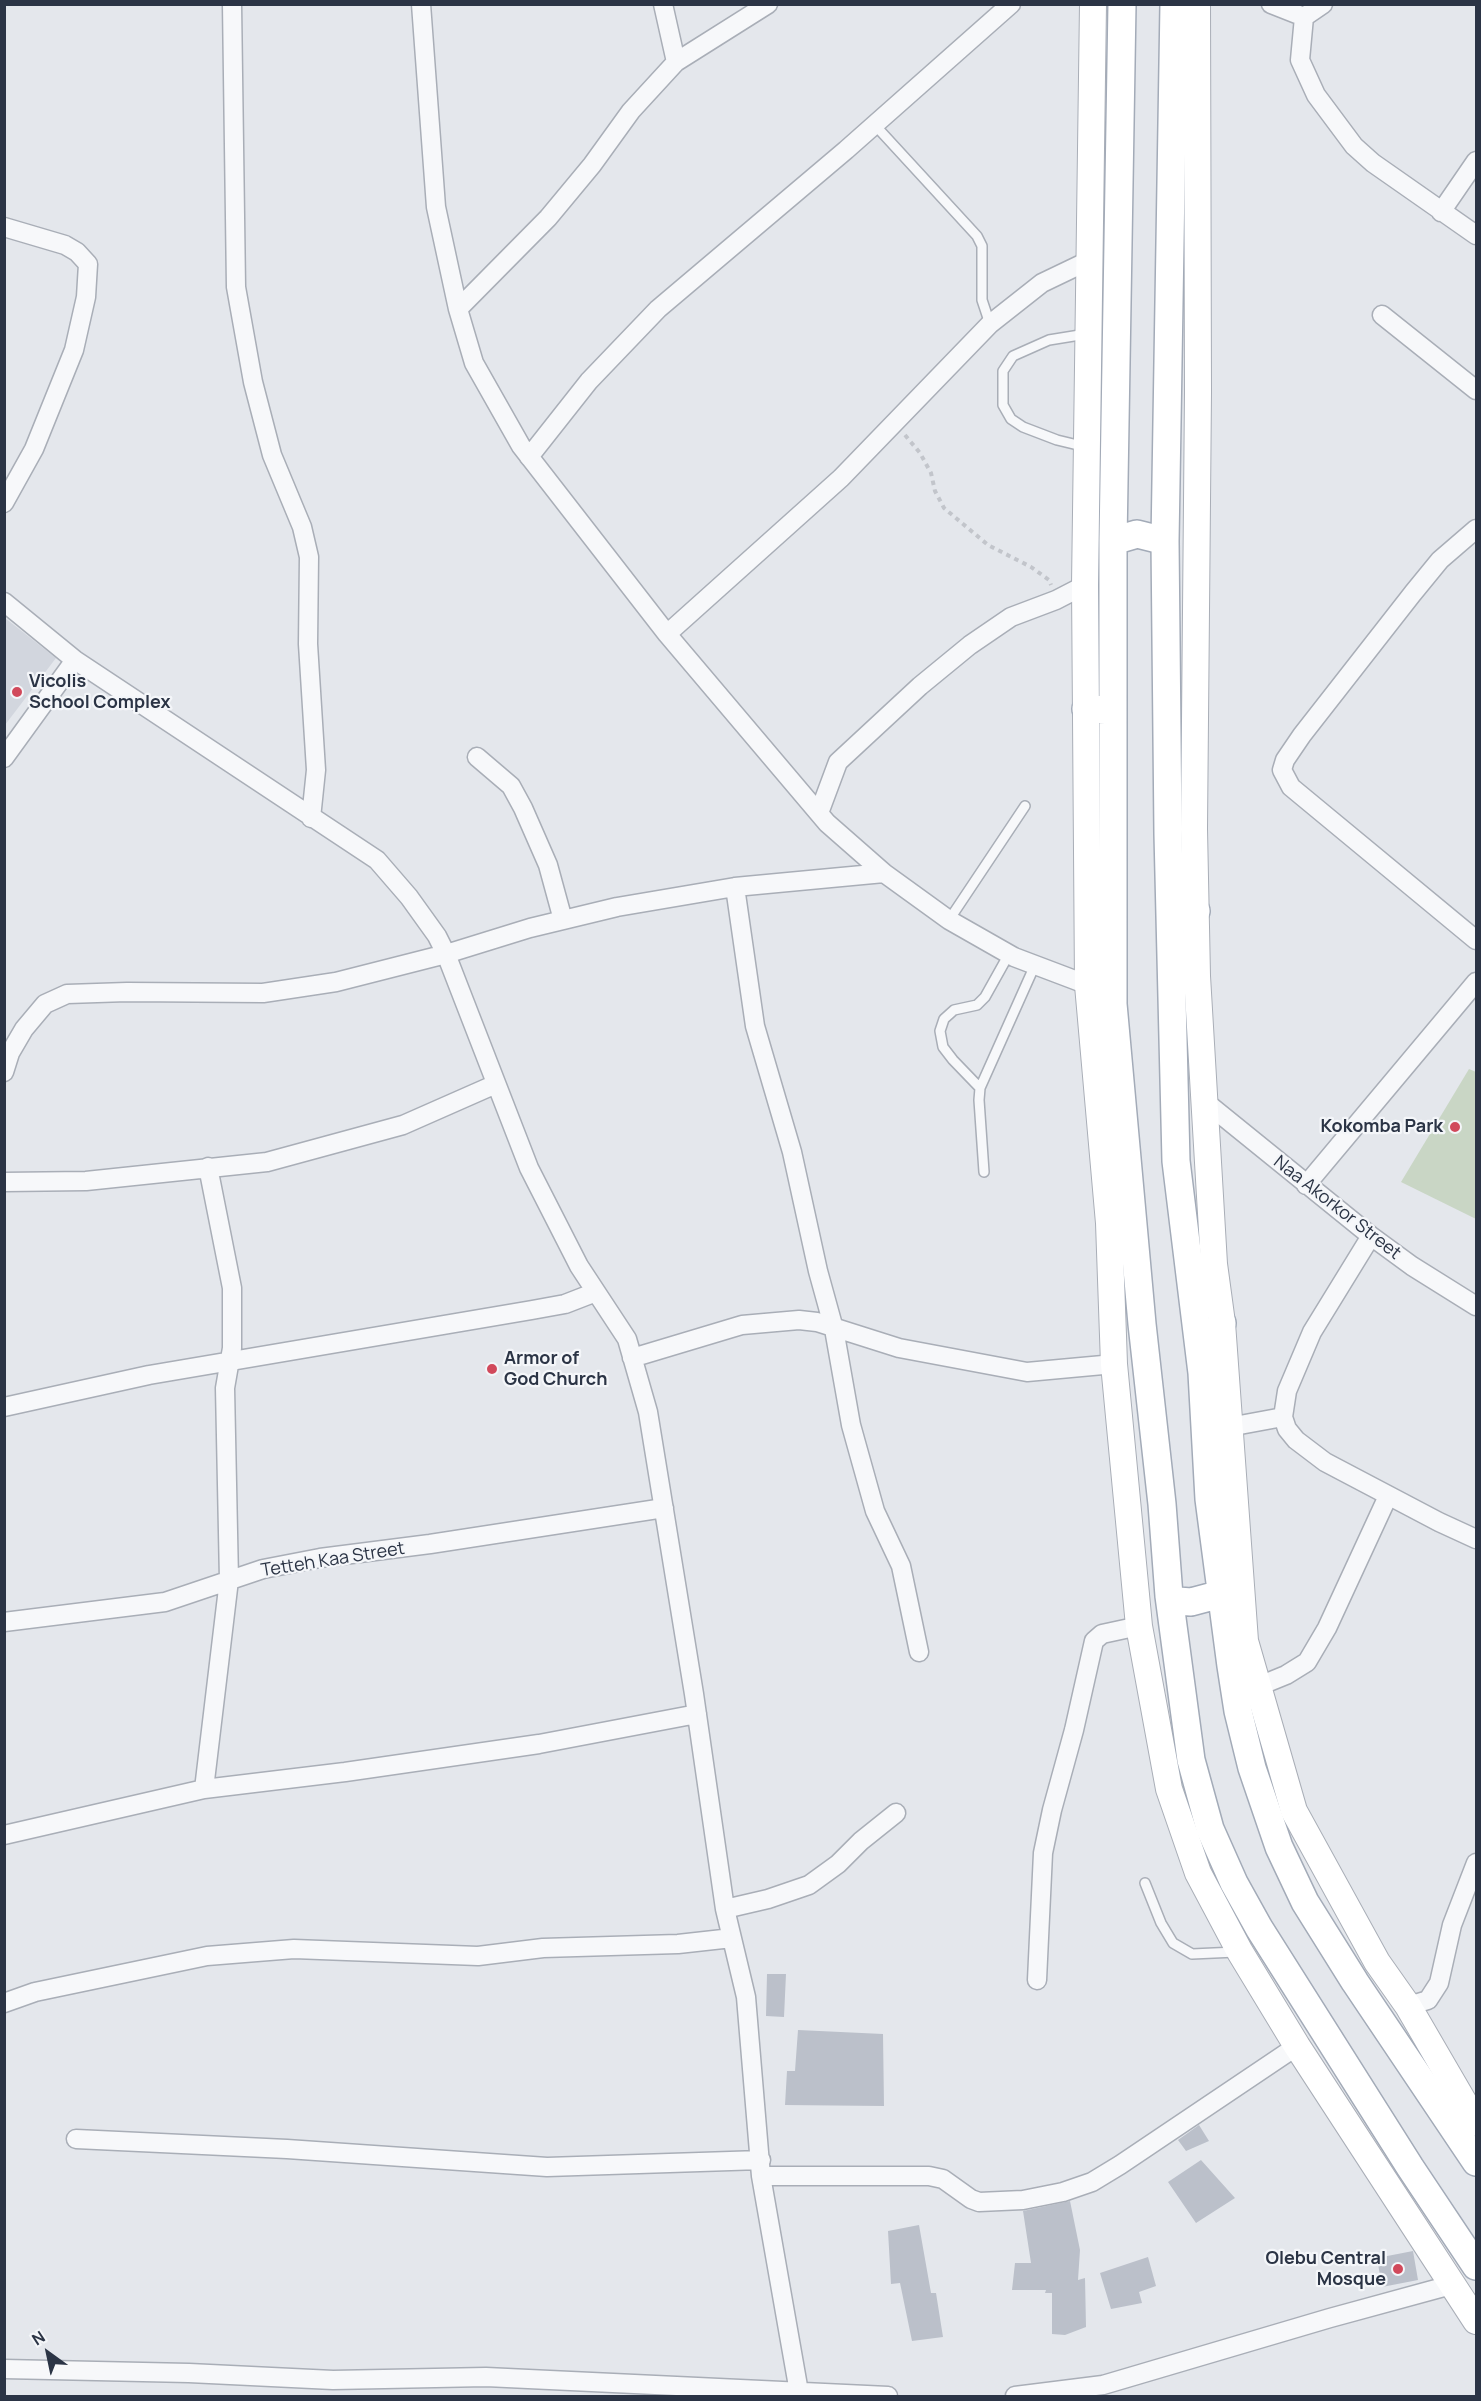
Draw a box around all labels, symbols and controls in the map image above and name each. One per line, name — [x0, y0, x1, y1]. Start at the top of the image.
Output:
place label: Vicolis School Complex — [29, 671, 171, 714]
marker: Vicolis School Complex — [10, 685, 24, 699]
place label: Kokomba Park — [1321, 1116, 1443, 1138]
marker: Kokomba Park — [1448, 1120, 1462, 1134]
street label: Naa Akorkor Street — [1269, 1152, 1405, 1264]
place label: Armor of God Church — [504, 1348, 607, 1390]
marker: Armor of God Church — [485, 1362, 499, 1376]
street label: Tetteh Kaa Street — [260, 1538, 406, 1582]
place label: Olebu Central Mosque — [1265, 2248, 1386, 2290]
marker: Olebu Central Mosque — [1391, 2262, 1405, 2276]
north arrow — [18, 2323, 78, 2383]
text: N — [27, 2326, 49, 2350]

